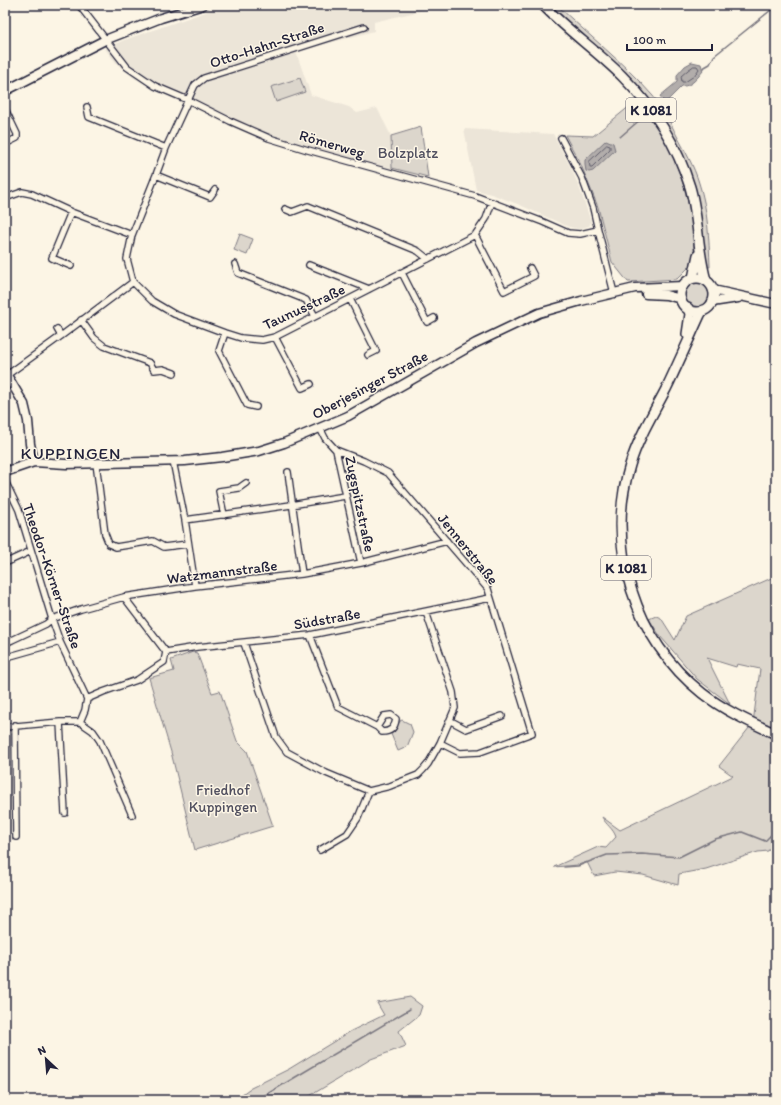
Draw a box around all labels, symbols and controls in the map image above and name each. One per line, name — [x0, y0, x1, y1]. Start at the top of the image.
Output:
street label: Otto-Hahn-Straße — [208, 18, 326, 72]
scale bar — [627, 26, 712, 52]
text: 100 m — [633, 33, 666, 47]
road number: K 1081 — [626, 98, 676, 122]
street label: Römerweg — [297, 126, 367, 162]
park label: Bolzplatz — [378, 144, 438, 162]
street label: Taunusstraße — [260, 280, 348, 334]
street label: Oberjesinger Straße — [309, 347, 431, 423]
district label: KUPPINGEN — [21, 443, 121, 463]
street label: Zugspitzstraße — [341, 454, 379, 554]
street label: Theodor-Körner-Straße — [19, 501, 85, 651]
street label: Jennerstraße — [434, 510, 502, 588]
street label: Watzmannstraße — [166, 556, 278, 588]
road number: K 1081 — [601, 556, 651, 580]
street label: Südstraße — [292, 604, 362, 634]
park label: Friedhof Kuppingen — [189, 781, 257, 816]
north arrow — [26, 1039, 66, 1079]
text: N — [36, 1043, 48, 1058]

